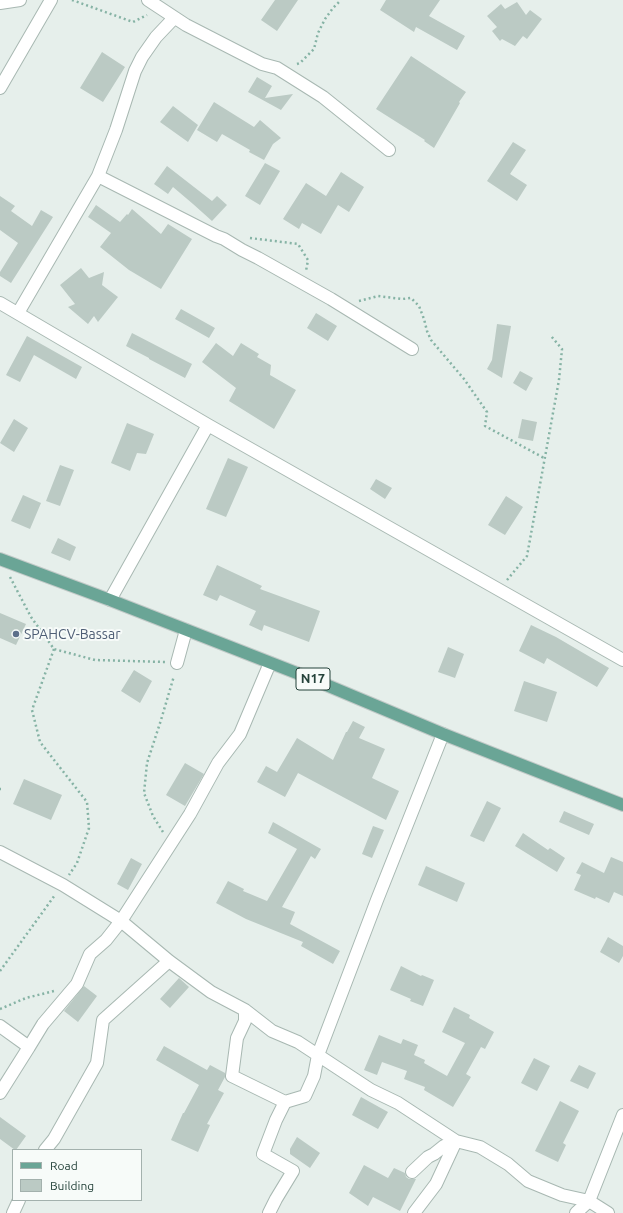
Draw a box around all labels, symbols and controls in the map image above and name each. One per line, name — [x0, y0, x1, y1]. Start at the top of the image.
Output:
place label: SPAHCV-Bassar — [24, 626, 120, 642]
marker: SPAHCV-Bassar — [11, 629, 21, 639]
road number: N17 — [296, 668, 330, 690]
legend — [12, 1149, 142, 1201]
text: Road — [50, 1159, 78, 1172]
text: Building — [50, 1179, 94, 1192]

